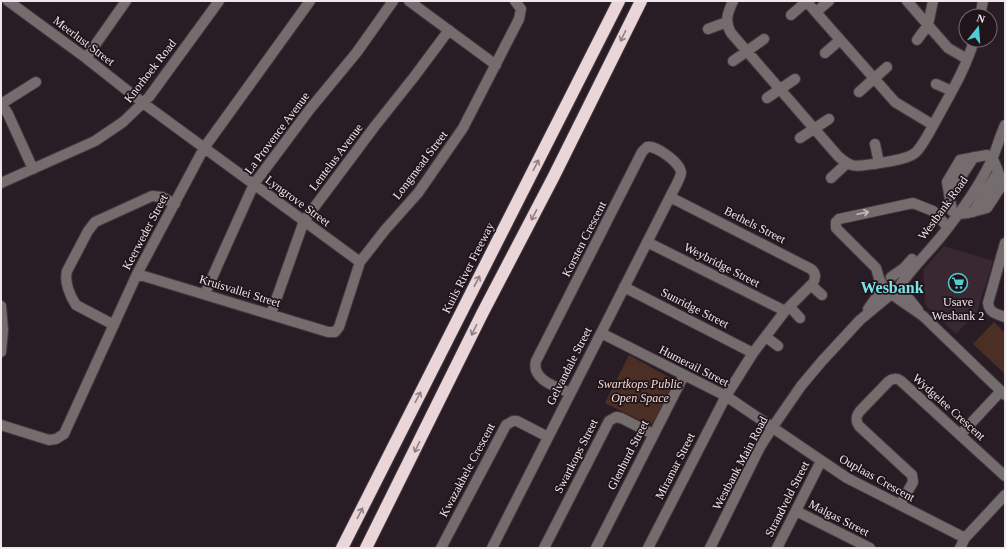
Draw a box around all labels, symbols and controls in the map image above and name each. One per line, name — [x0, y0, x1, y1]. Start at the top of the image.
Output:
north arrow — [958, 8, 998, 48]
text: N — [975, 12, 987, 25]
street label: Meerlust Street — [50, 13, 118, 69]
one-way arrow — [619, 29, 626, 41]
street label: Knorhoek Road — [121, 37, 179, 105]
street label: La Provence Avenue — [242, 89, 312, 177]
street label: Lentelus Avenue — [306, 121, 366, 193]
street label: Longmead Street — [390, 127, 451, 202]
one-way arrow — [532, 159, 540, 171]
street label: Lyngrove Street — [263, 173, 334, 230]
street label: Westbank Road — [915, 173, 971, 243]
street label: Keerweder Street — [119, 191, 171, 272]
street label: Korsten Crescent — [559, 198, 609, 279]
street label: Bethels Street — [722, 204, 789, 247]
one-way arrow — [529, 208, 537, 220]
one-way arrow — [857, 209, 870, 217]
street label: Kuils River Freeway — [439, 220, 497, 316]
street label: Weybridge Street — [682, 240, 763, 290]
street label: Kruisvallei Street — [198, 272, 283, 310]
supermarket icon: Usave Wesbank 2 — [947, 272, 969, 294]
one-way arrow — [474, 275, 481, 287]
district label: Wesbank — [860, 279, 924, 296]
street label: Sunridge Street — [659, 285, 732, 331]
place label: Usave Wesbank 2 — [932, 295, 984, 323]
one-way arrow — [470, 324, 477, 336]
street label: Gelvandale Street — [543, 324, 595, 407]
street label: Humerail Street — [657, 342, 732, 390]
street label: Wydgelee Crescent — [910, 371, 989, 444]
park label: Swartkops Public Open Space — [598, 377, 683, 405]
one-way arrow — [415, 391, 422, 403]
street label: Westbank Main Road — [709, 414, 771, 512]
street label: Swartkops Street — [551, 416, 601, 496]
street label: Glenhurd Street — [604, 417, 652, 492]
street label: Kwazakhele Crescent — [436, 420, 498, 519]
street label: Miramar Street — [652, 430, 698, 502]
one-way arrow — [413, 441, 420, 453]
street label: Ouplaas Crescent — [837, 451, 918, 505]
street label: Strandveld Street — [762, 458, 812, 539]
street label: Malgas Street — [806, 497, 872, 540]
one-way arrow — [356, 507, 364, 519]

